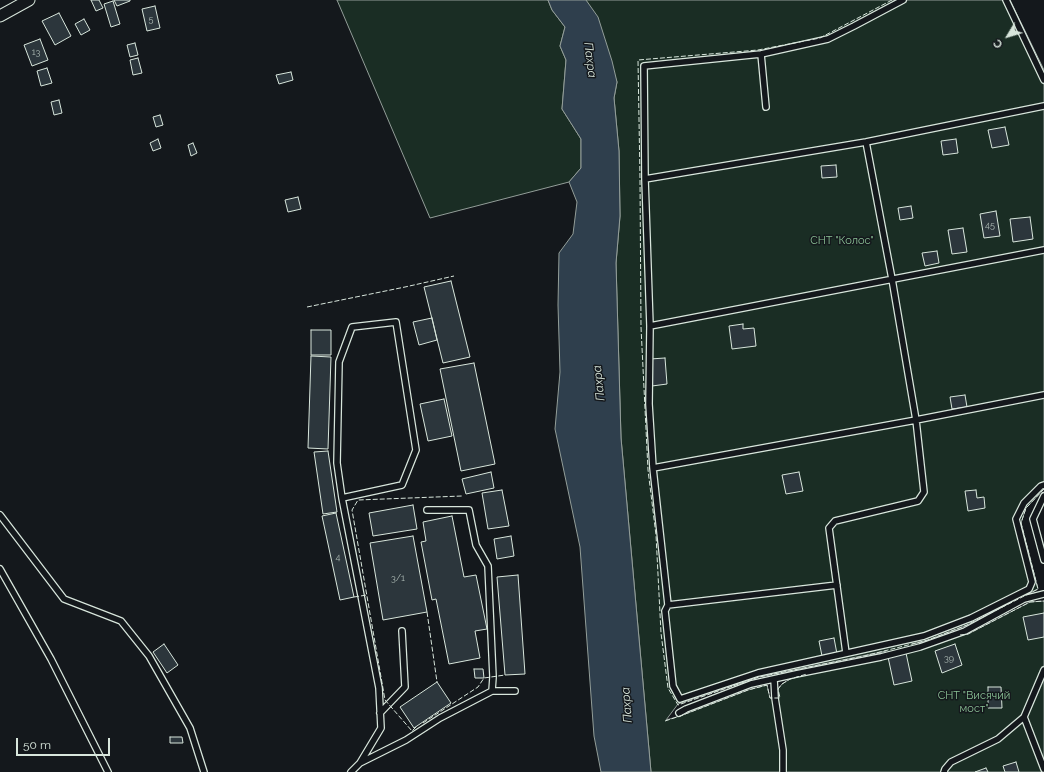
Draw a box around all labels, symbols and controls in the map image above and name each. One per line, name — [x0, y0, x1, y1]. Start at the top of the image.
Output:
house number: 5 — [149, 14, 153, 24]
north arrow — [988, 16, 1028, 56]
text: С — [991, 37, 1006, 51]
water label: Пахра — [581, 41, 599, 79]
house number: 13 — [32, 47, 40, 57]
house number: 45 — [985, 220, 995, 230]
park label: СНТ "Колос" — [810, 234, 874, 248]
water label: Пахра — [590, 364, 608, 402]
house number: 4 — [336, 552, 340, 562]
house number: 3/1 — [391, 573, 405, 583]
house number: 39 — [944, 653, 954, 663]
water label: Пахра — [619, 687, 635, 723]
park label: СНТ "Висячий мост" — [938, 689, 1010, 715]
scale bar — [18, 730, 112, 756]
text: 50 m — [23, 738, 51, 752]

